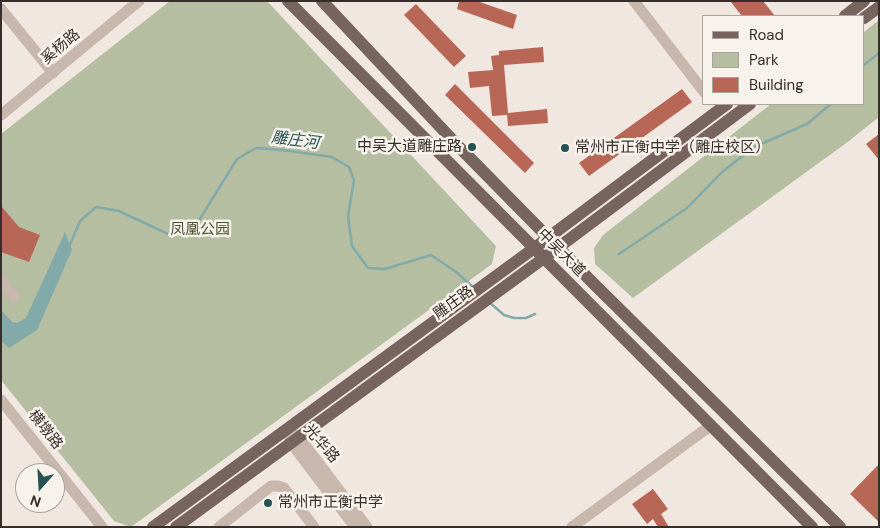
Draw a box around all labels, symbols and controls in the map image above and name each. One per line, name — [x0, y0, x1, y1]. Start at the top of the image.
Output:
legend — [702, 15, 865, 105]
text: Road — [749, 25, 784, 45]
street label: 奚杨路 — [38, 26, 84, 68]
text: Park — [749, 50, 779, 70]
text: Building — [749, 75, 804, 95]
water label: 雕庄河 — [270, 129, 320, 153]
place label: 中吴大道雕庄路 — [357, 138, 462, 156]
place label: 常州市正衡中学（雕庄校区） — [575, 139, 770, 157]
marker: 中吴大道雕庄路 — [466, 141, 478, 153]
marker: 常州市正衡中学（雕庄校区） — [559, 142, 571, 154]
park label: 凤凰公园 — [170, 221, 230, 239]
street label: 中吴大道 — [533, 225, 589, 281]
street label: 雕庄路 — [431, 282, 477, 324]
street label: 横墩路 — [24, 407, 66, 453]
street label: 光华路 — [299, 421, 343, 467]
north arrow — [15, 463, 65, 513]
text: N — [28, 491, 43, 511]
place label: 常州市正衡中学 — [278, 494, 383, 512]
marker: 常州市正衡中学 — [262, 497, 274, 509]

